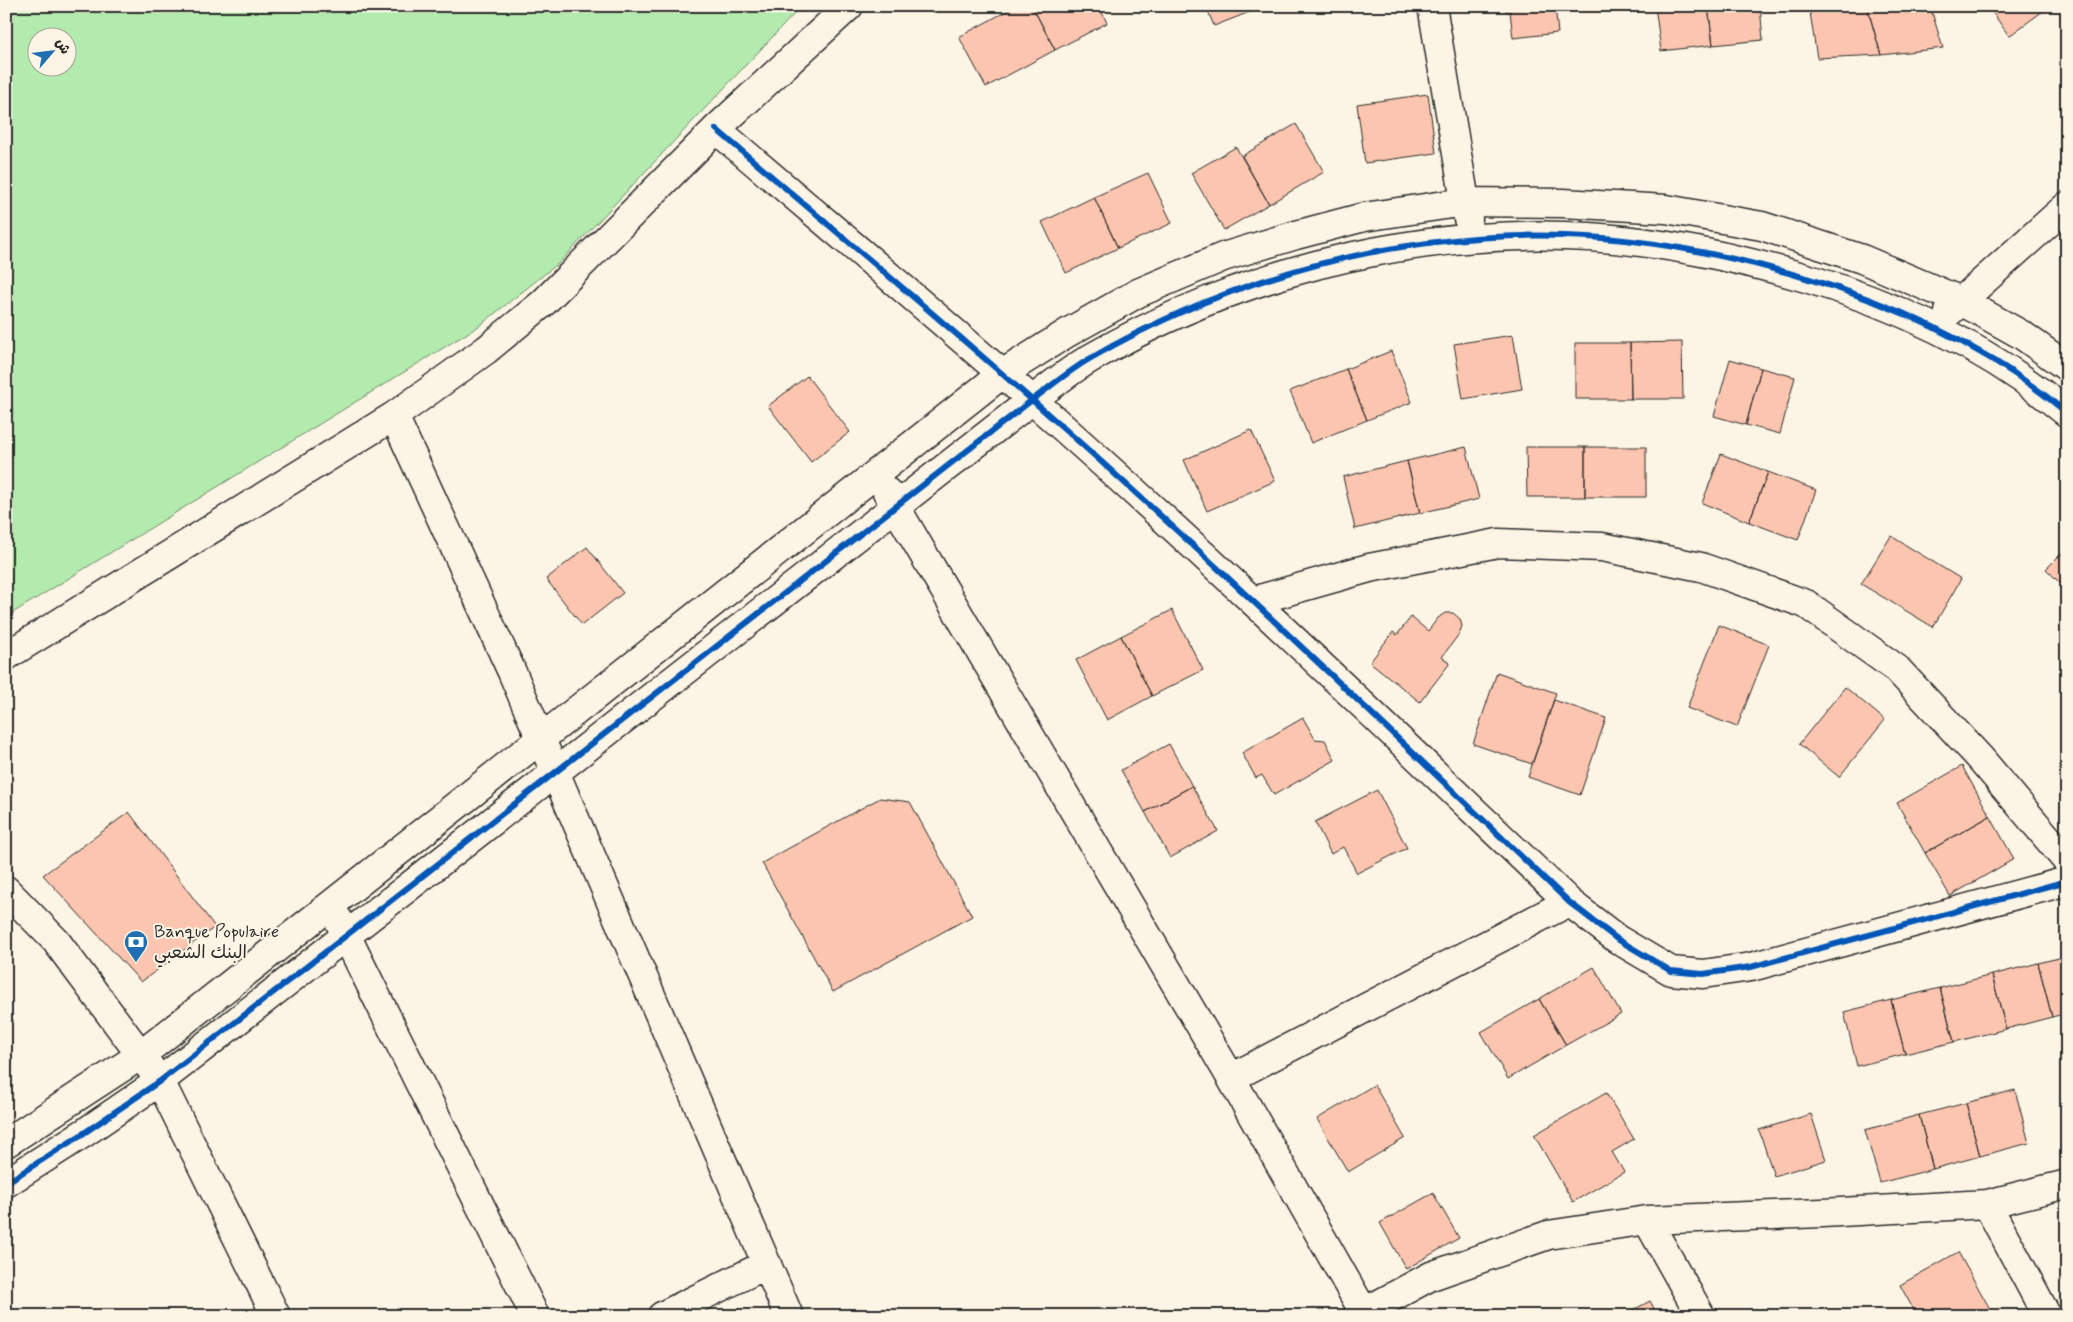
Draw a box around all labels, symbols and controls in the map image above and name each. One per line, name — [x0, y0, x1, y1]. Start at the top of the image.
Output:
north arrow — [28, 28, 78, 78]
text: ش — [51, 35, 74, 57]
place label: Banque Populaire البنك الشعبي — [154, 920, 279, 968]
bank icon: Banque Populaire البنك الشعبي — [123, 929, 149, 963]

